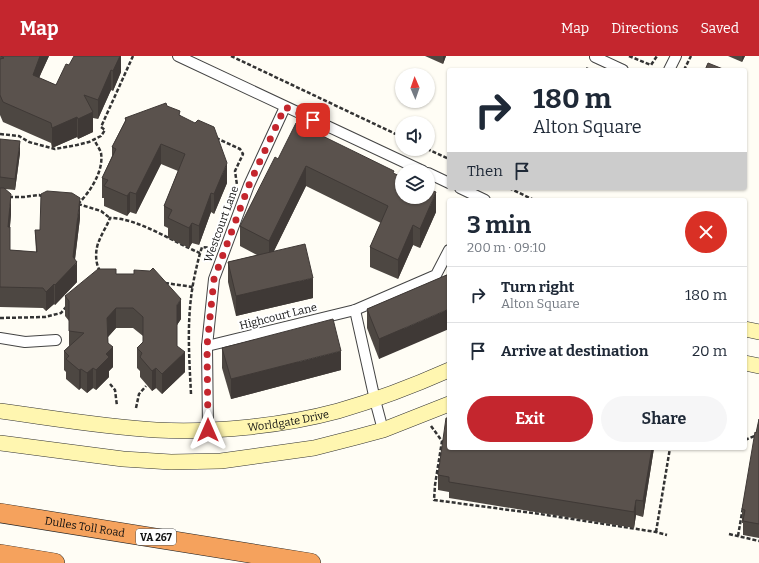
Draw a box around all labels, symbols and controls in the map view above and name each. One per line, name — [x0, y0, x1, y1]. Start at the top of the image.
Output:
text: Map — [20, 17, 59, 40]
text: Map — [561, 20, 589, 37]
text: Directions — [611, 20, 679, 37]
text: Saved — [701, 20, 739, 37]
north arrow — [395, 68, 435, 108]
map controls — [395, 68, 435, 204]
text: 180 m — [533, 82, 611, 115]
icon: right — [467, 84, 519, 136]
pin — [296, 103, 330, 137]
icon: arrive — [302, 109, 324, 131]
button: sound — [395, 116, 435, 156]
text: Alton Square — [533, 116, 642, 138]
icon: arrive — [511, 160, 533, 182]
text: Then — [467, 162, 503, 180]
button: layers — [395, 164, 435, 204]
street label: Westcourt Lane — [202, 184, 241, 264]
text: 3 min — [467, 211, 531, 239]
button: close — [685, 211, 727, 253]
text: 200 m · 09:10 — [467, 240, 546, 255]
text: Turn right — [501, 278, 574, 296]
icon: right — [467, 284, 489, 306]
text: 180 m — [685, 286, 727, 304]
text: Alton Square — [501, 296, 580, 311]
street label: Highcourt Lane — [238, 301, 318, 332]
icon: arrive — [467, 340, 489, 362]
text: Arrive at destination — [501, 342, 648, 360]
text: 20 m — [692, 342, 727, 360]
button: Exit — [467, 396, 593, 442]
button: Share — [601, 396, 727, 442]
street label: Worldgate Drive — [247, 408, 330, 434]
position arrow — [187, 409, 229, 451]
street label: Dulles Toll Road — [44, 514, 126, 540]
road number: VA 267 — [136, 529, 176, 545]

